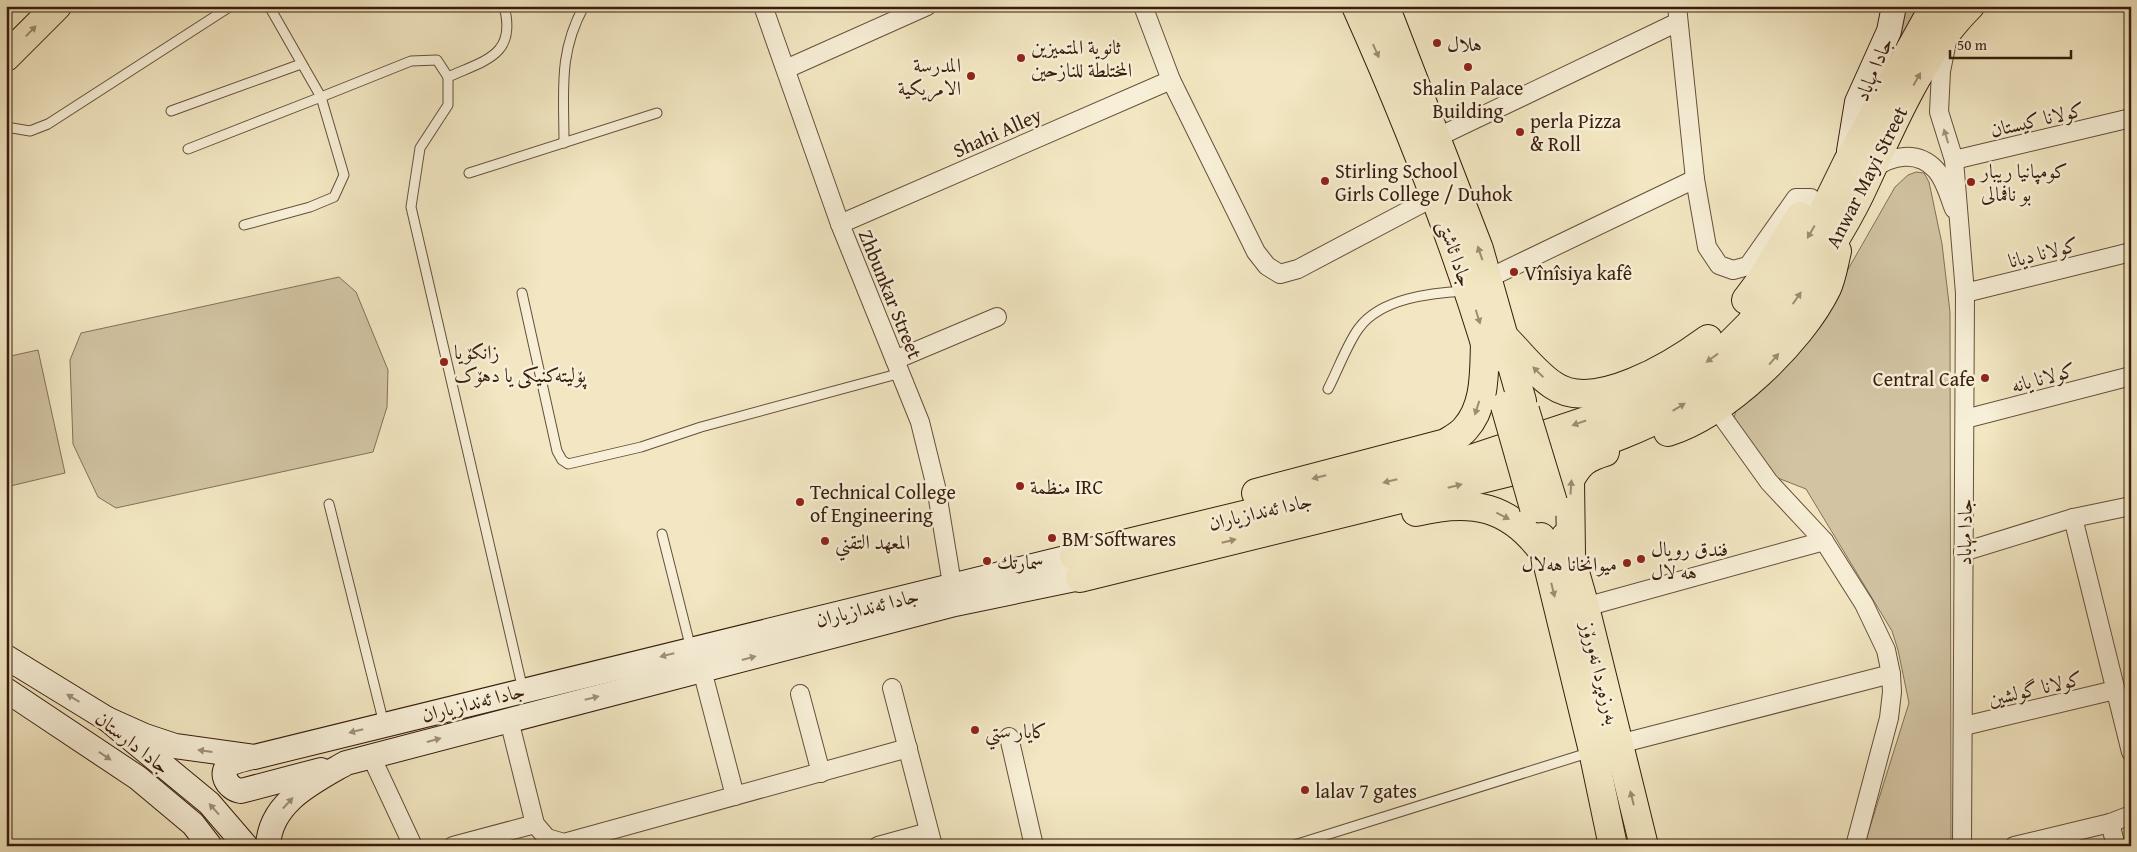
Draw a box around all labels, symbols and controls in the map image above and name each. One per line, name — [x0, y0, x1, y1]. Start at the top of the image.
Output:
one-way arrow — [25, 25, 37, 37]
scale bar — [1950, 28, 2071, 60]
place label: هلال — [1447, 29, 1482, 58]
place label: ثانوية المتميزين المختلطة للنازحين — [1031, 32, 1132, 84]
street label: جادا مهاباد — [1847, 33, 1899, 105]
text: 50 m — [1957, 34, 1988, 55]
marker: هلال — [1431, 37, 1443, 49]
one-way arrow — [1373, 44, 1381, 58]
place label: المدرسة الامريكية — [898, 50, 961, 102]
marker: ثانوية المتميزين المختلطة للنازحين — [1015, 52, 1027, 64]
marker: Shalin Palace Building — [1462, 61, 1474, 73]
marker: المدرسة الامريكية — [965, 70, 977, 82]
one-way arrow — [1912, 72, 1921, 85]
place label: Shalin Palace Building — [1413, 73, 1523, 125]
street label: کولانا کیستان — [1987, 94, 2087, 144]
street label: Shahi Alley — [948, 100, 1046, 164]
street label: Anwar Mayi Street — [1818, 101, 1914, 253]
place label: perla Pizza & Roll — [1530, 106, 1622, 158]
marker: perla Pizza & Roll — [1514, 126, 1526, 138]
one-way arrow — [1942, 128, 1950, 143]
place label: Stirling School Girls College / Duhok — [1335, 156, 1513, 208]
place label: كومپانيا ريبار بو نافمالى — [1979, 156, 2068, 208]
marker: Stirling School Girls College / Duhok — [1319, 175, 1331, 187]
marker: كومپانيا ريبار بو نافمالى — [1965, 176, 1977, 188]
street label: جادا ئاشتی — [1430, 216, 1481, 291]
street label: Zhbunkar Street — [852, 225, 930, 363]
one-way arrow — [1807, 225, 1816, 238]
street label: کولانا دیانا — [2005, 229, 2081, 275]
one-way arrow — [1476, 245, 1484, 260]
place label: Vînîsiya kafê — [1524, 258, 1632, 287]
marker: Vînîsiya kafê — [1508, 266, 1520, 278]
one-way arrow — [1792, 291, 1802, 305]
one-way arrow — [1474, 310, 1482, 325]
place label: زانکۆیا پۆلیتەکنیکی یا دهۆک — [454, 337, 587, 390]
one-way arrow — [1705, 353, 1719, 363]
one-way arrow — [1768, 353, 1779, 366]
street label: کولانا یانه — [2008, 355, 2078, 399]
marker: زانکۆیا پۆلیتەکنیکی یا دهۆک — [438, 356, 450, 368]
place label: Central Cafe — [1873, 364, 1975, 393]
one-way arrow — [1533, 366, 1545, 378]
marker: Central Cafe — [1979, 372, 1991, 384]
one-way arrow — [1473, 400, 1481, 415]
one-way arrow — [1673, 402, 1686, 411]
one-way arrow — [1571, 420, 1586, 428]
place label: منظمة IRC — [1030, 472, 1104, 501]
one-way arrow — [1312, 473, 1327, 481]
place label: Technical College of Engineering — [810, 477, 956, 529]
one-way arrow — [1383, 477, 1398, 485]
one-way arrow — [1567, 479, 1575, 495]
marker: منظمة IRC — [1014, 480, 1026, 492]
one-way arrow — [1447, 481, 1462, 489]
street label: جادا ئەندازیاران — [1205, 485, 1315, 537]
marker: Technical College of Engineering — [794, 496, 806, 508]
street label: جادا مهاباد — [1949, 498, 1979, 566]
one-way arrow — [1496, 512, 1511, 520]
place label: BM Softwares — [1062, 524, 1176, 553]
place label: المعهد التقني — [835, 527, 910, 561]
marker: BM Softwares — [1046, 532, 1058, 544]
place label: فندق رويال هه لال — [1651, 534, 1728, 586]
marker: المعهد التقني — [819, 535, 831, 547]
one-way arrow — [1221, 537, 1236, 545]
place label: سمارتك — [997, 547, 1044, 576]
place label: میوانخانا هەلال — [1521, 549, 1617, 578]
marker: فندق رويال هه لال — [1635, 553, 1647, 565]
marker: سمارتك — [981, 555, 993, 567]
marker: میوانخانا هەلال — [1621, 557, 1633, 569]
street label: جادا ئەندازیاران — [812, 580, 922, 634]
one-way arrow — [1550, 582, 1558, 597]
street label: بەرزەپردا نەورۆز — [1574, 616, 1628, 728]
one-way arrow — [659, 652, 674, 660]
one-way arrow — [741, 654, 757, 662]
street label: کولانا گولشین — [1985, 663, 2085, 713]
street label: جادا ئەندازیاران — [418, 675, 528, 729]
one-way arrow — [66, 693, 79, 702]
one-way arrow — [584, 694, 599, 702]
street label: جادا دارستان — [89, 703, 177, 781]
place label: كايار ستي — [985, 716, 1047, 750]
marker: كايار ستي — [969, 724, 981, 736]
one-way arrow — [348, 728, 363, 736]
one-way arrow — [427, 735, 442, 743]
one-way arrow — [197, 747, 213, 755]
one-way arrow — [98, 751, 111, 761]
place label: lalav 7 gates — [1315, 776, 1417, 805]
marker: lalav 7 gates — [1299, 784, 1311, 796]
one-way arrow — [1628, 791, 1636, 806]
one-way arrow — [282, 797, 294, 809]
one-way arrow — [208, 803, 220, 815]

